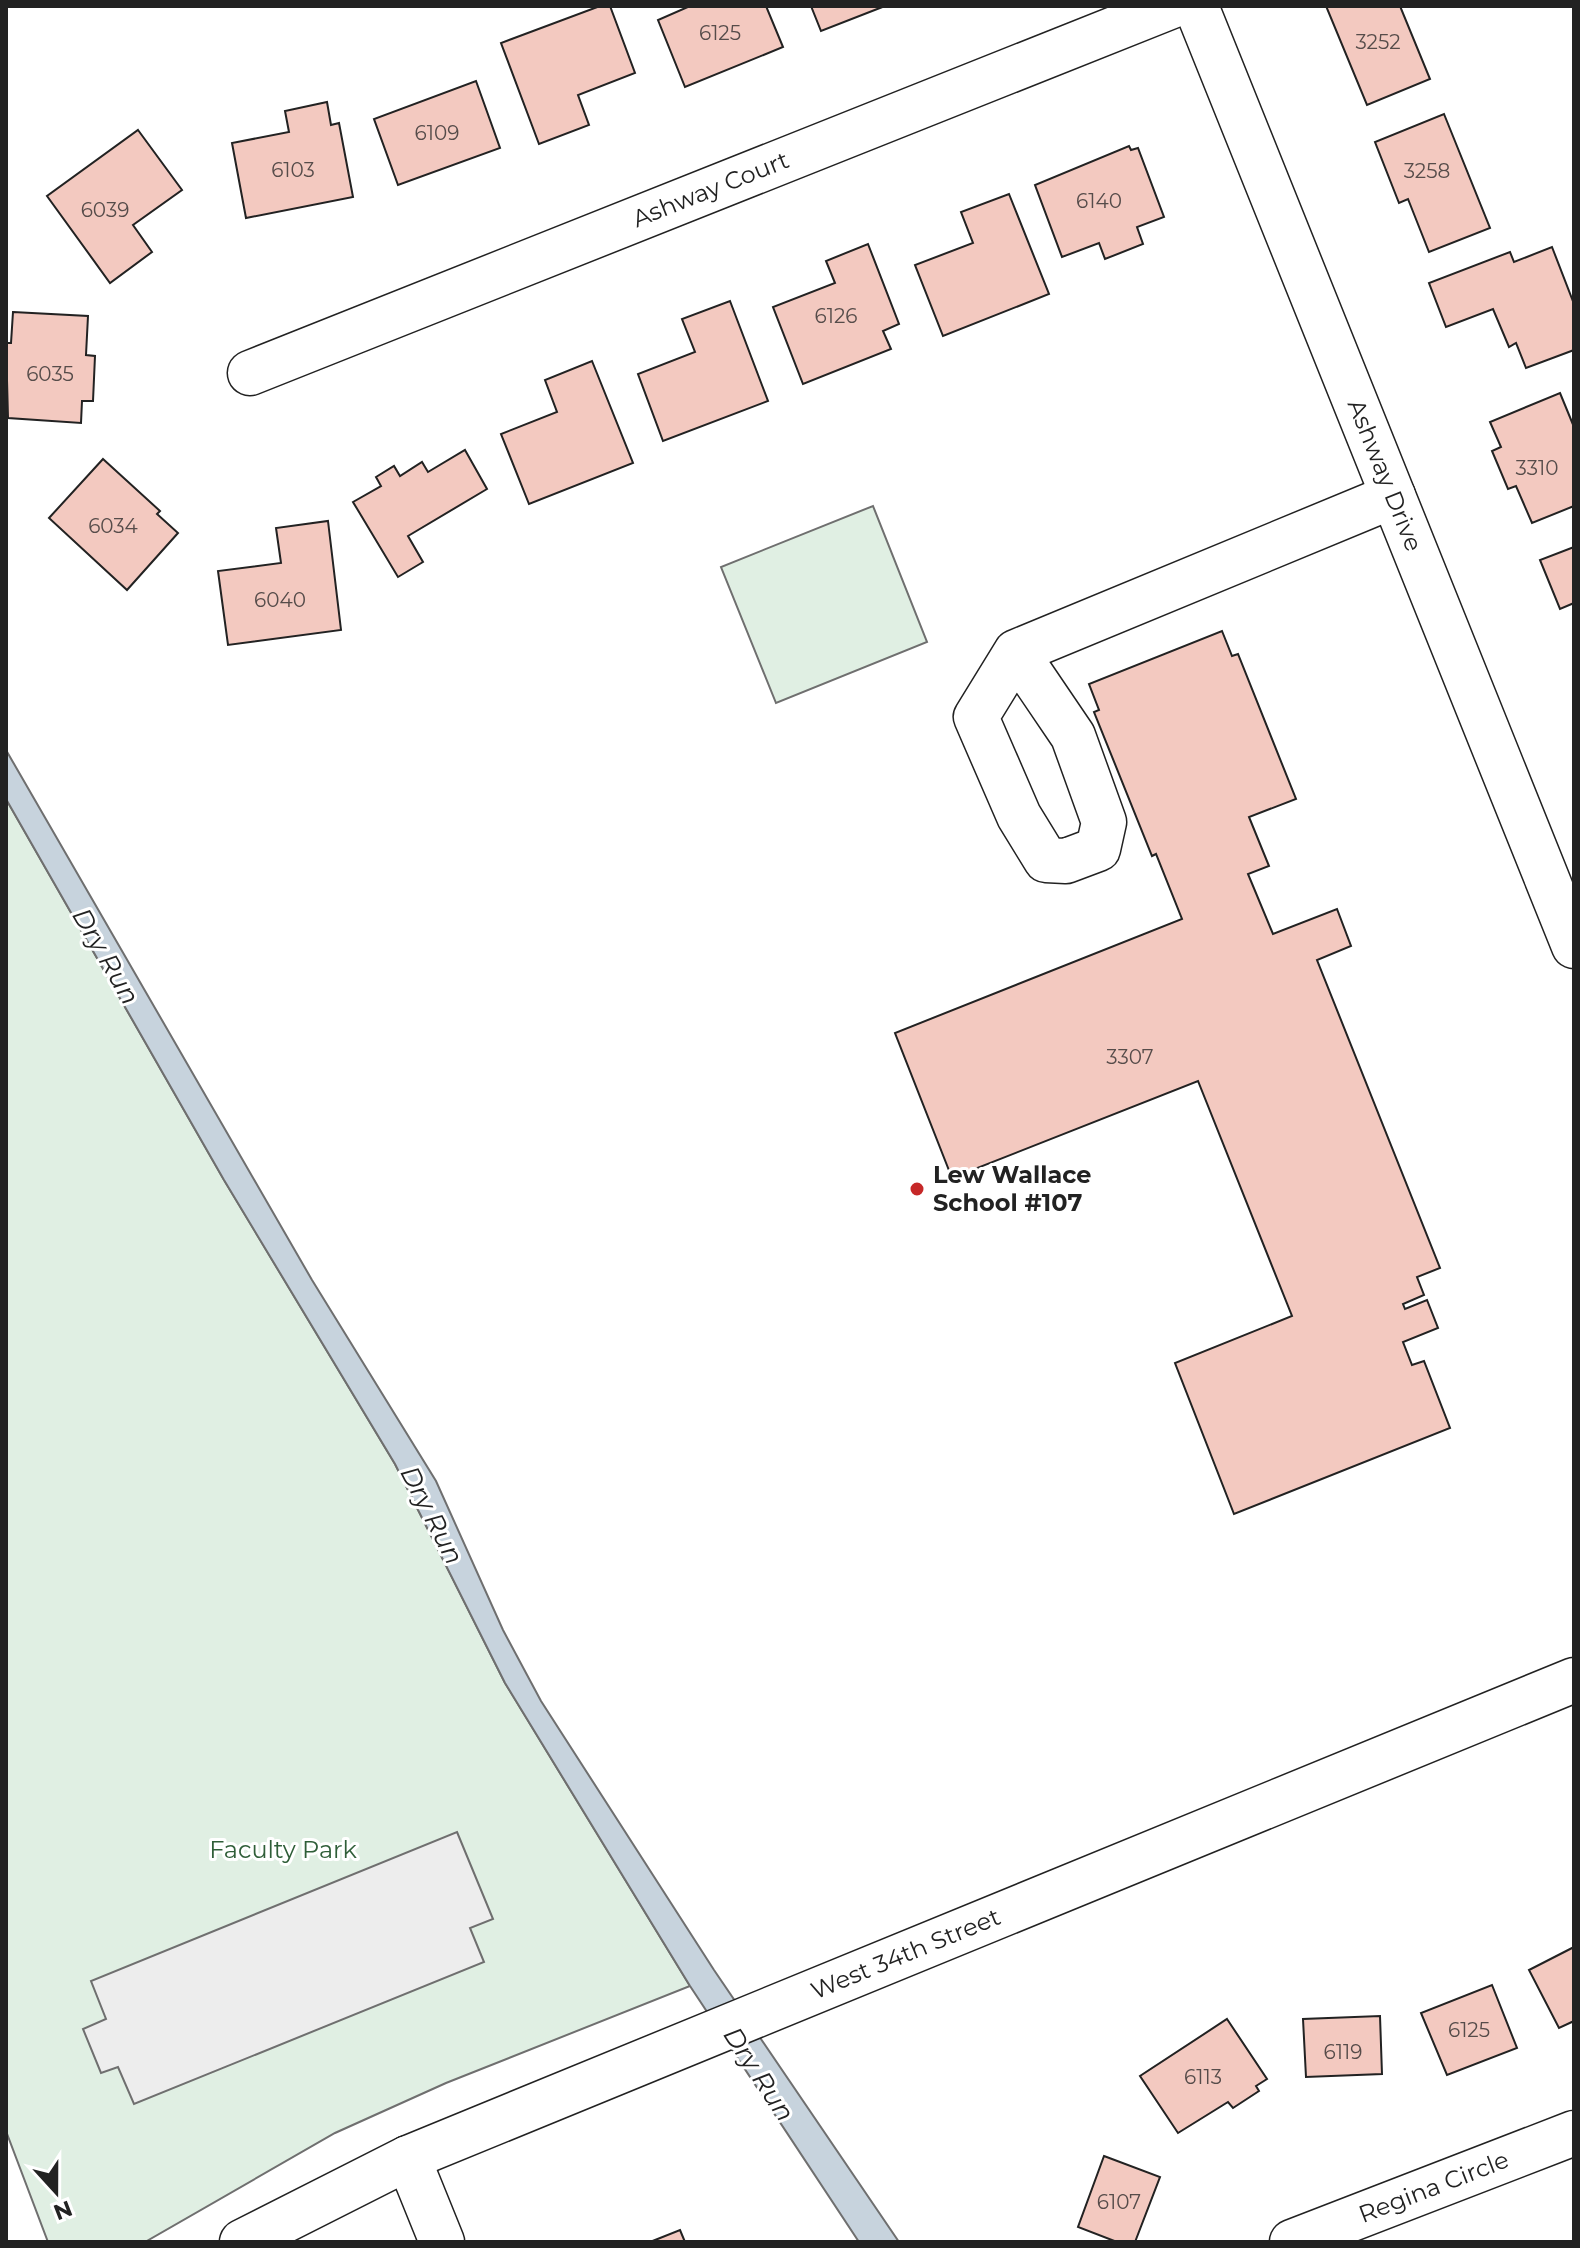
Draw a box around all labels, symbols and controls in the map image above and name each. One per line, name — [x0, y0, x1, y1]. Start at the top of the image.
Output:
house number: 6125 — [699, 21, 741, 45]
house number: 3252 — [1355, 30, 1401, 54]
house number: 6109 — [415, 121, 459, 145]
street label: Ashway Court — [628, 145, 793, 233]
house number: 6103 — [271, 158, 315, 182]
house number: 3258 — [1404, 159, 1450, 183]
house number: 6140 — [1076, 189, 1122, 213]
house number: 6039 — [81, 198, 129, 222]
house number: 6126 — [815, 304, 857, 328]
house number: 6035 — [26, 362, 74, 386]
street label: Ashway Drive — [1342, 395, 1429, 556]
house number: 3310 — [1516, 456, 1558, 480]
house number: 6034 — [88, 514, 138, 538]
house number: 6040 — [254, 588, 306, 612]
water label: Dry Run — [66, 902, 146, 1010]
house number: 3307 — [1106, 1045, 1154, 1069]
place label: Lew Wallace School #107 — [933, 1160, 1092, 1217]
marker: Lew Wallace School #107 — [908, 1180, 926, 1198]
water label: Dry Run — [394, 1460, 470, 1570]
park label: Faculty Park — [209, 1835, 358, 1864]
street label: West 34th Street — [807, 1902, 1005, 2005]
house number: 6125 — [1448, 2018, 1490, 2042]
water label: Dry Run — [717, 2021, 801, 2127]
house number: 6119 — [1324, 2040, 1362, 2064]
house number: 6113 — [1184, 2065, 1222, 2089]
street label: Regina Circle — [1354, 2145, 1513, 2229]
north arrow — [16, 2152, 96, 2232]
house number: 6107 — [1097, 2190, 1141, 2214]
text: N — [50, 2194, 76, 2226]

